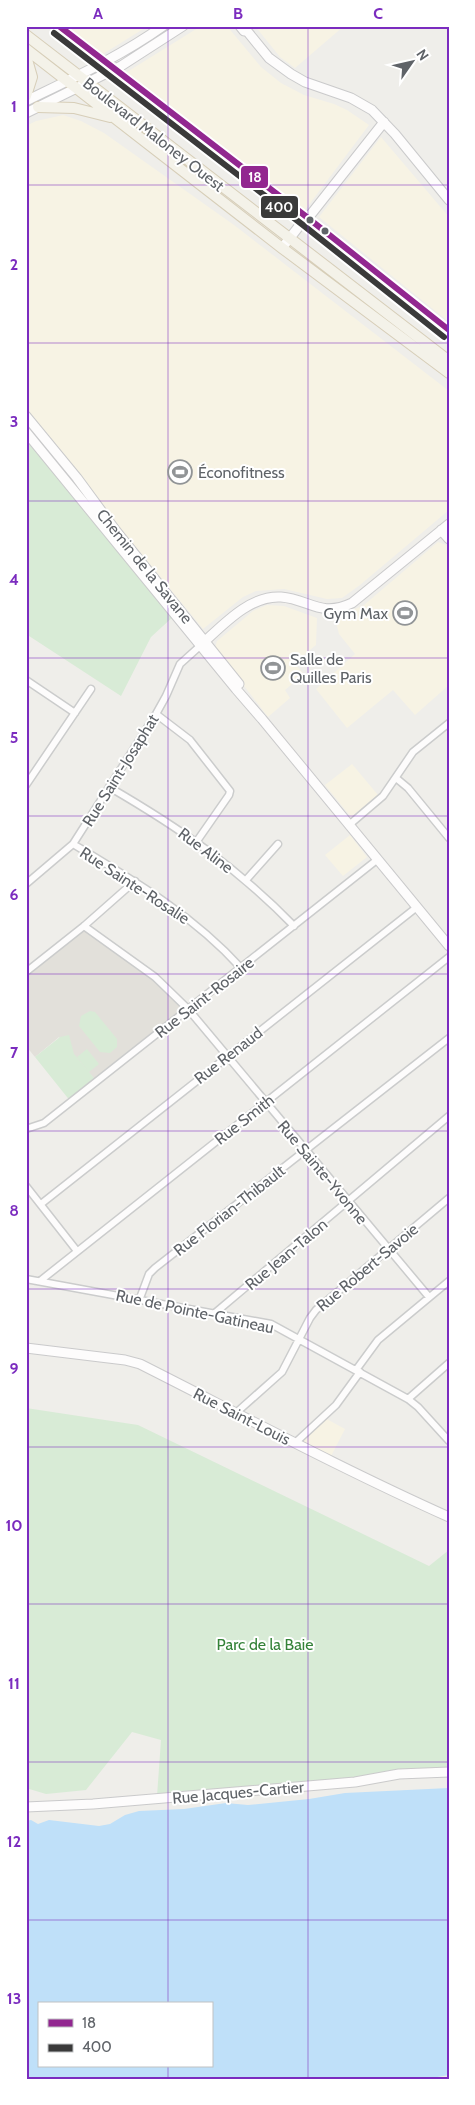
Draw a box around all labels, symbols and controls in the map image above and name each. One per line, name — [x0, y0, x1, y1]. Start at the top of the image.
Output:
text: A — [93, 4, 103, 23]
text: B — [233, 4, 243, 23]
text: C — [373, 4, 383, 23]
north arrow — [388, 38, 438, 88]
text: N — [413, 46, 433, 64]
street label: Boulevard Maloney Ouest — [79, 73, 229, 196]
text: 1 — [11, 97, 17, 116]
line badge: 18 — [240, 165, 269, 189]
text: 18 — [248, 168, 262, 186]
line badge: 400 — [260, 195, 299, 219]
text: 400 — [265, 198, 293, 216]
unlabelled marker — [305, 215, 315, 225]
unlabelled marker — [320, 226, 330, 236]
text: 2 — [10, 255, 18, 274]
text: 3 — [10, 412, 18, 431]
sports icon: Éconofitness — [167, 459, 193, 485]
place label: Éconofitness — [198, 463, 285, 482]
street label: Chemin de la Savane — [93, 505, 197, 627]
text: 4 — [9, 570, 19, 589]
sports icon: Gym Max — [392, 600, 418, 626]
place label: Gym Max — [324, 604, 388, 623]
place label: Salle de Quilles Paris — [290, 650, 372, 687]
sports icon: Salle de Quilles Paris — [260, 655, 286, 681]
street label: Rue Saint-Josaphat — [78, 710, 163, 830]
text: 5 — [10, 728, 18, 747]
street label: Rue Aline — [175, 824, 237, 877]
street label: Rue Sainte-Rosalie — [76, 843, 193, 928]
text: 6 — [10, 885, 19, 904]
street label: Rue Saint-Rosaire — [151, 953, 257, 1042]
street label: Rue Renaud — [191, 1023, 266, 1088]
text: 7 — [10, 1043, 19, 1062]
street label: Rue Smith — [211, 1090, 278, 1149]
street label: Rue Sainte-Yvonne — [274, 1117, 372, 1228]
street label: Rue Florian-Thibault — [170, 1161, 289, 1260]
text: 8 — [9, 1201, 19, 1220]
street label: Rue Jean-Talon — [241, 1215, 331, 1294]
street label: Rue Robert-Savoie — [313, 1219, 422, 1315]
street label: Rue de Pointe-Gatineau — [114, 1285, 276, 1338]
text: 9 — [10, 1359, 19, 1378]
street label: Rue Saint-Louis — [190, 1384, 294, 1449]
text: 10 — [5, 1516, 23, 1535]
park label: Parc de la Baie — [217, 1635, 313, 1654]
text: 11 — [8, 1674, 20, 1693]
street label: Rue Jacques-Cartier — [172, 1777, 306, 1808]
text: 12 — [7, 1832, 21, 1851]
text: 13 — [7, 1989, 21, 2008]
legend — [38, 2002, 212, 2068]
text: 18 — [82, 2014, 96, 2032]
text: 400 — [82, 2038, 112, 2056]

